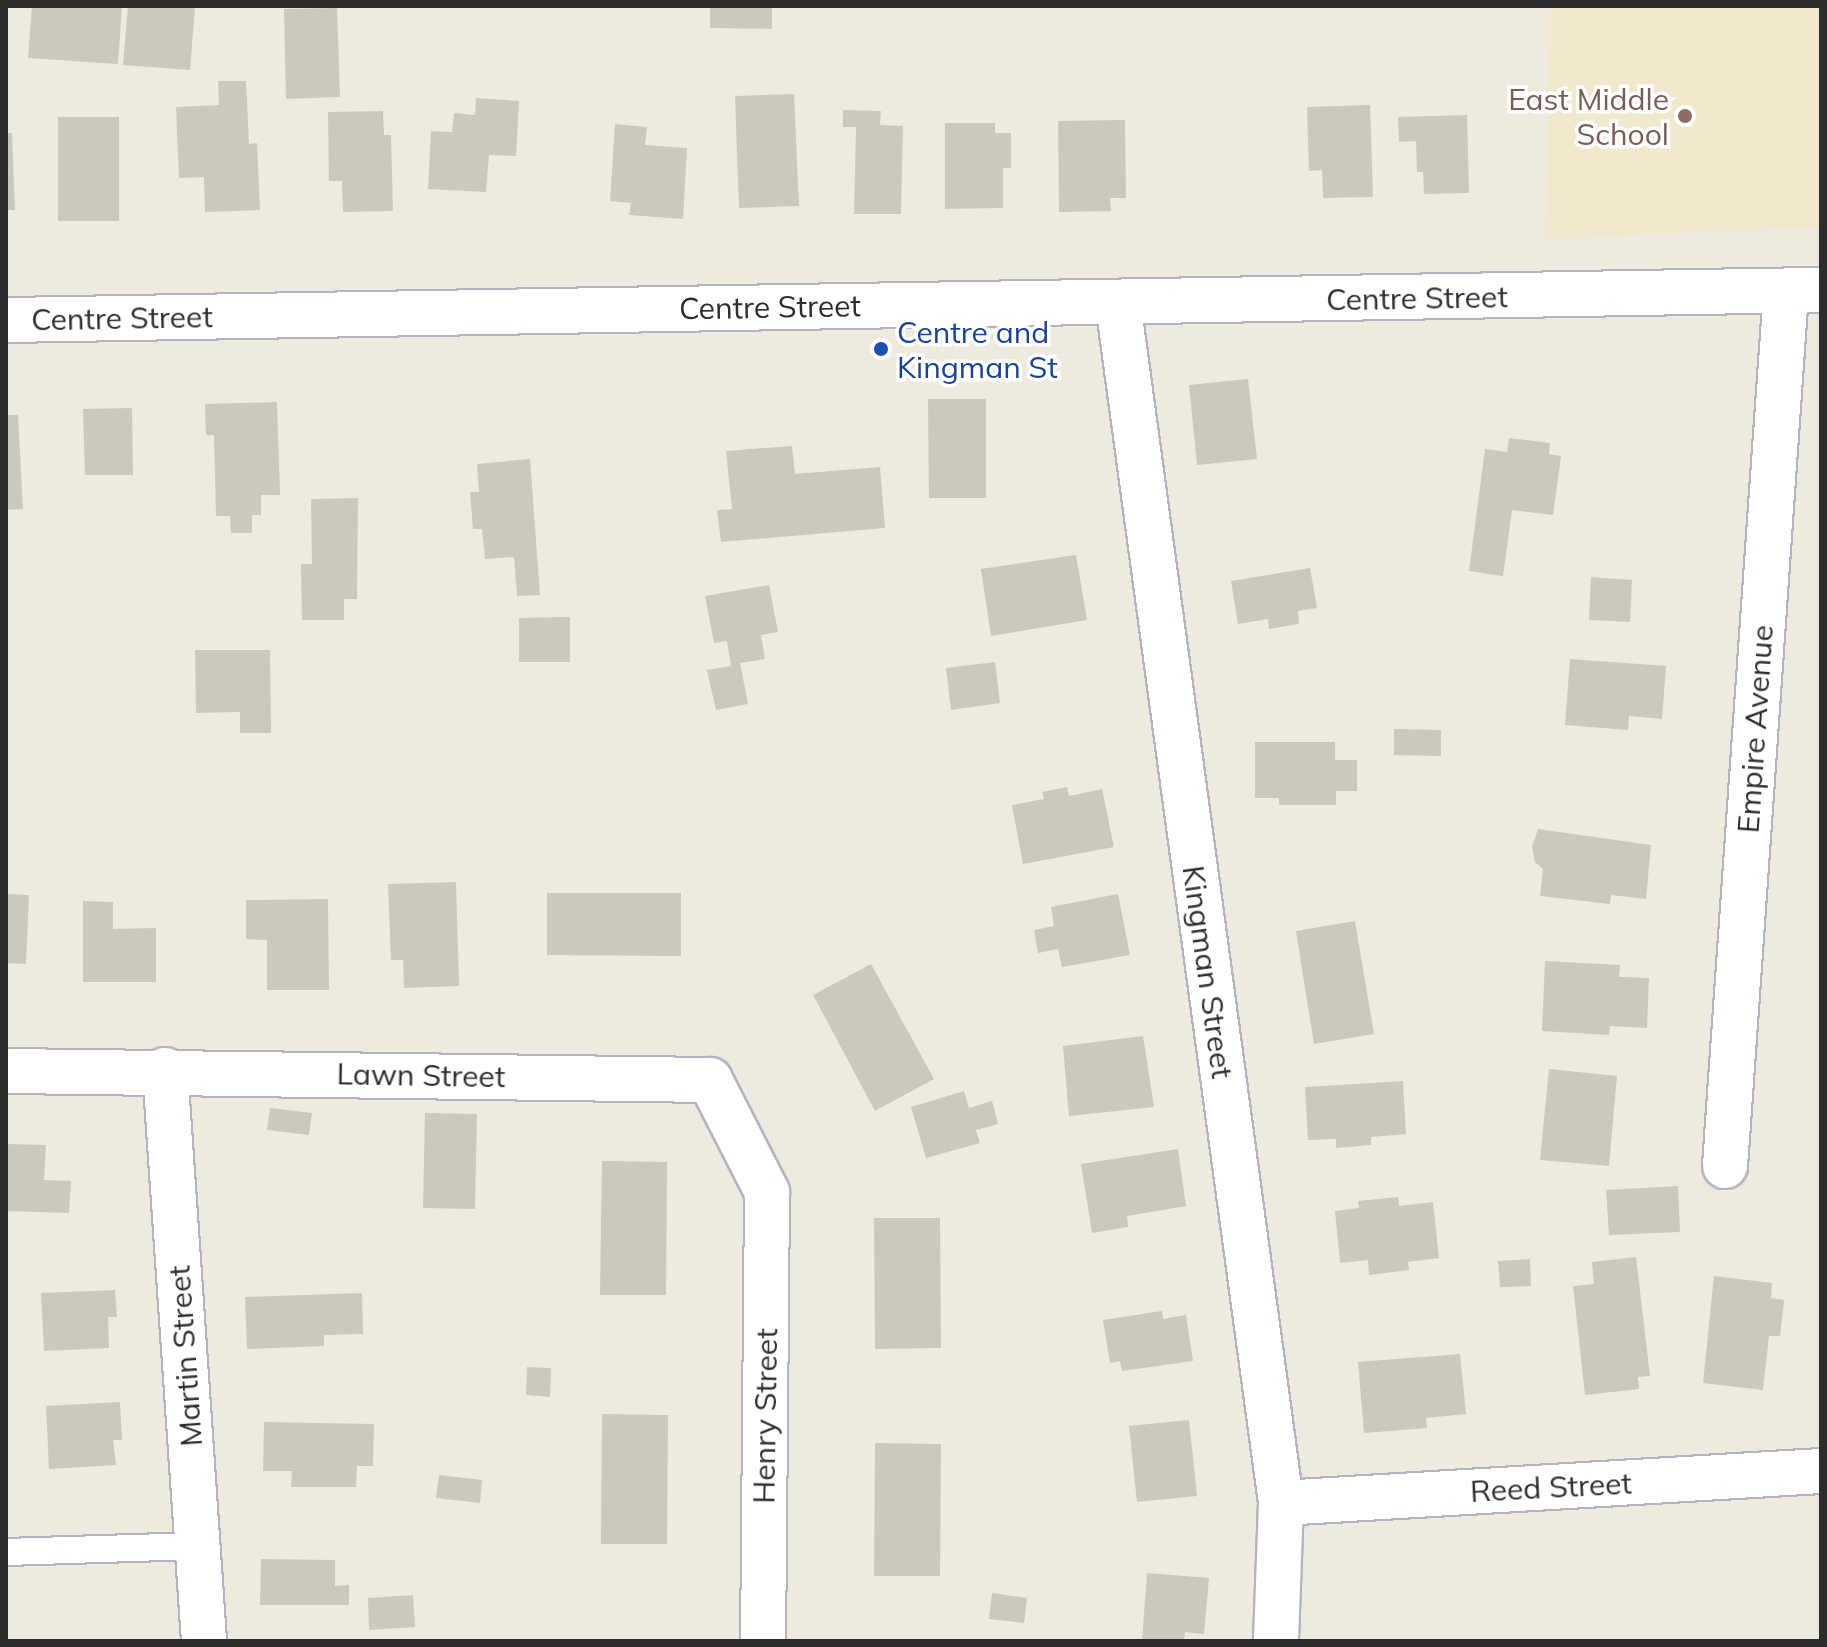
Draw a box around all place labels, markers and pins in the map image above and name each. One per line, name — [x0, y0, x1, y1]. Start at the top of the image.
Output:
place label: East Middle School — [1508, 81, 1669, 152]
marker: East Middle School — [1676, 107, 1694, 125]
place label: Centre and Kingman St — [897, 314, 1058, 384]
marker: Centre and Kingman St — [872, 340, 890, 358]

